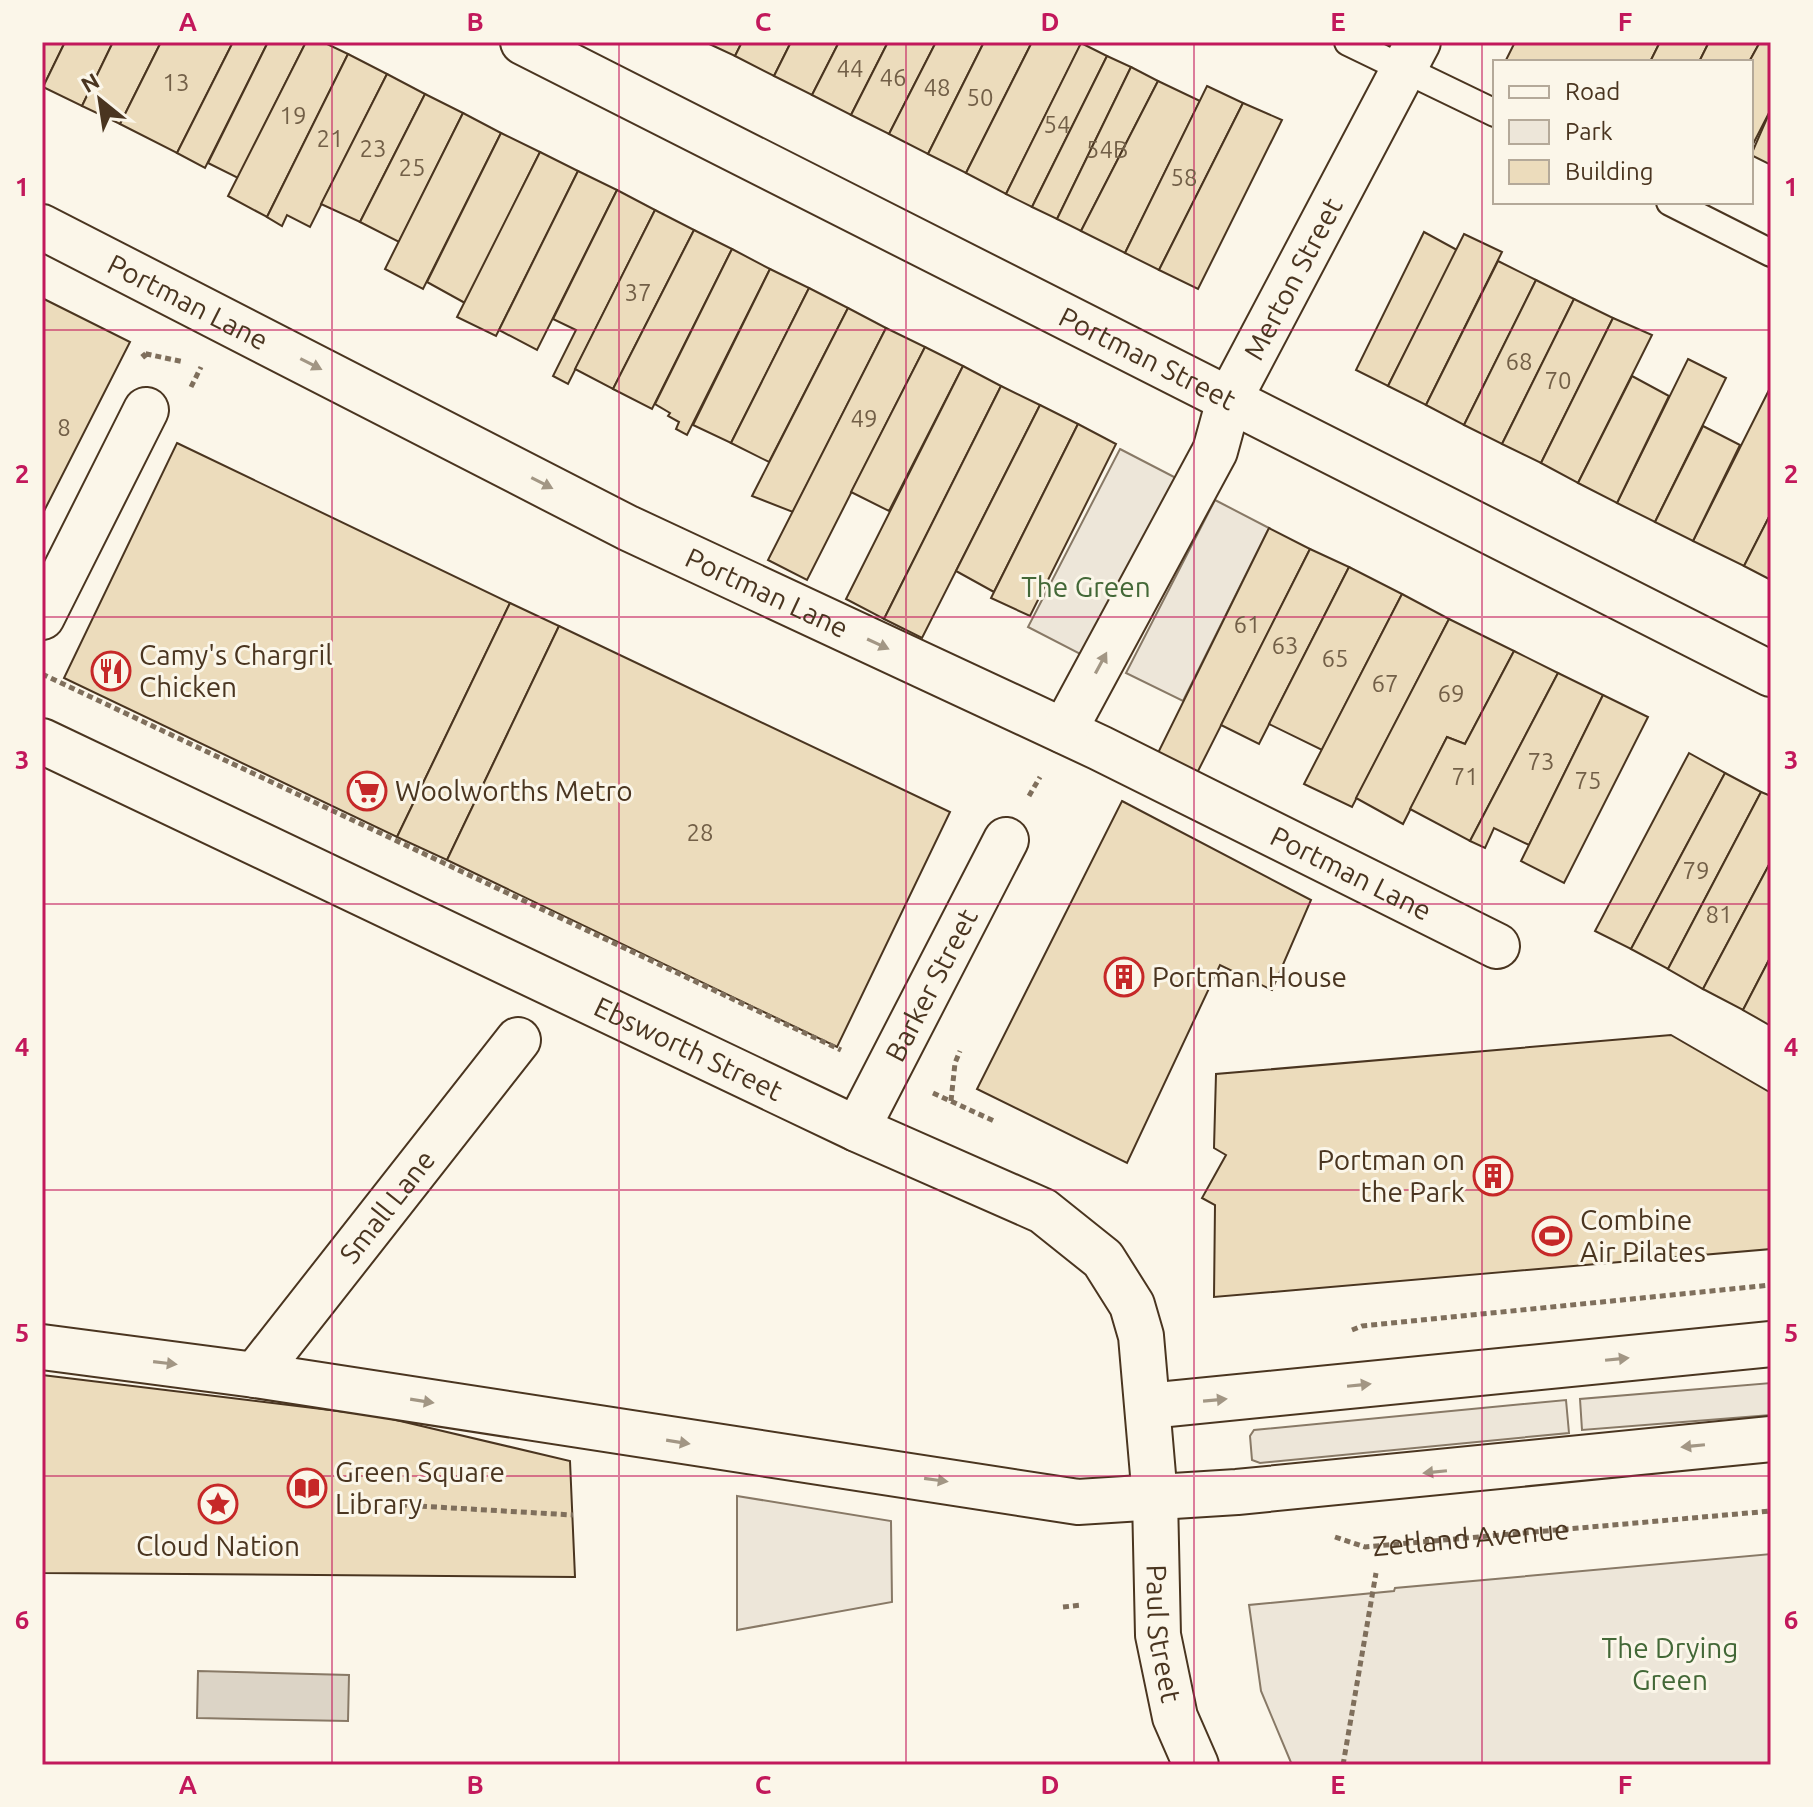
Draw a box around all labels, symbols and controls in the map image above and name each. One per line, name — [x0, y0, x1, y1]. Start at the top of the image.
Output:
text: A — [179, 7, 198, 36]
text: B — [466, 7, 484, 36]
text: C — [755, 7, 772, 36]
text: D — [1041, 7, 1059, 36]
text: E — [1330, 7, 1346, 36]
text: F — [1618, 7, 1632, 36]
house number: 44 — [836, 55, 864, 82]
north arrow — [60, 60, 140, 140]
legend — [1493, 60, 1753, 204]
house number: 46 — [879, 64, 907, 91]
text: N — [76, 67, 103, 97]
house number: 13 — [162, 69, 190, 96]
house number: 48 — [923, 74, 951, 101]
text: Road — [1565, 78, 1620, 105]
house number: 50 — [966, 84, 994, 111]
house number: 19 — [279, 102, 307, 129]
house number: 54 — [1043, 111, 1071, 138]
text: Park — [1565, 118, 1613, 145]
house number: 21 — [316, 125, 344, 152]
house number: 23 — [359, 135, 387, 162]
house number: 54B — [1086, 136, 1128, 163]
house number: 25 — [398, 154, 426, 181]
text: Building — [1565, 158, 1653, 185]
house number: 58 — [1170, 164, 1198, 191]
text: 1 — [15, 172, 29, 201]
text: 1 — [1784, 172, 1798, 201]
street label: Merton Street — [1237, 192, 1348, 365]
street label: Portman Lane — [103, 248, 273, 355]
house number: 37 — [624, 279, 652, 306]
street label: Portman Street — [1054, 300, 1241, 415]
house number: 68 — [1505, 348, 1533, 375]
one-way arrow — [300, 357, 323, 370]
house number: 70 — [1544, 367, 1572, 394]
house number: 49 — [850, 405, 878, 432]
house number: 8 — [57, 414, 71, 441]
text: 2 — [15, 459, 29, 488]
text: 2 — [1784, 459, 1798, 488]
one-way arrow — [531, 477, 554, 490]
street label: Portman Lane — [681, 541, 853, 643]
park label: The Green — [1021, 571, 1151, 602]
house number: 61 — [1233, 611, 1261, 638]
house number: 63 — [1271, 632, 1299, 659]
one-way arrow — [866, 637, 889, 651]
place label: Camy's Chargril Chicken — [139, 639, 333, 702]
house number: 65 — [1321, 645, 1349, 672]
restaurant icon: Camy's Chargril Chicken — [90, 650, 132, 692]
one-way arrow — [1094, 651, 1107, 674]
house number: 67 — [1371, 670, 1399, 697]
house number: 69 — [1437, 680, 1465, 707]
text: 3 — [15, 745, 29, 774]
text: 3 — [1784, 745, 1798, 774]
house number: 73 — [1527, 748, 1555, 775]
house number: 71 — [1451, 763, 1479, 790]
house number: 75 — [1574, 767, 1602, 794]
supermarket icon: Woolworths Metro — [346, 770, 388, 812]
place label: Woolworths Metro — [395, 775, 633, 806]
house number: 28 — [686, 819, 714, 846]
street label: Portman Lane — [1266, 820, 1437, 926]
house number: 79 — [1682, 857, 1710, 884]
house number: 81 — [1705, 901, 1733, 928]
street label: Barker Street — [879, 903, 983, 1066]
building icon: Portman House — [1103, 956, 1145, 998]
place label: Portman House — [1152, 961, 1347, 992]
street label: Ebsworth Street — [590, 990, 788, 1106]
text: 4 — [15, 1032, 29, 1061]
text: 4 — [1784, 1032, 1798, 1061]
street label: Small Lane — [333, 1144, 440, 1269]
place label: Portman on the Park — [1317, 1144, 1465, 1207]
building icon: Portman on the Park — [1472, 1155, 1514, 1197]
place label: Combine Air Pilates — [1580, 1204, 1706, 1267]
sports icon: Combine Air Pilates — [1531, 1215, 1573, 1257]
text: 5 — [15, 1318, 29, 1347]
text: 5 — [1784, 1318, 1798, 1347]
one-way arrow — [1605, 1353, 1630, 1366]
one-way arrow — [152, 1357, 177, 1370]
one-way arrow — [1347, 1379, 1372, 1392]
one-way arrow — [1203, 1393, 1228, 1406]
one-way arrow — [410, 1395, 435, 1408]
one-way arrow — [666, 1436, 691, 1449]
one-way arrow — [1680, 1440, 1705, 1453]
place label: Green Square Library — [335, 1456, 505, 1519]
one-way arrow — [1422, 1466, 1447, 1479]
library icon: Green Square Library — [286, 1467, 328, 1509]
one-way arrow — [923, 1474, 948, 1487]
place icon: Cloud Nation — [197, 1483, 239, 1525]
street label: Zetland Avenue — [1371, 1513, 1571, 1561]
place label: Cloud Nation — [136, 1530, 300, 1561]
street label: Paul Street — [1141, 1564, 1188, 1705]
text: 6 — [15, 1605, 29, 1634]
text: 6 — [1784, 1605, 1798, 1634]
park label: The Drying Green — [1602, 1632, 1738, 1695]
text: A — [179, 1770, 198, 1799]
text: B — [466, 1770, 484, 1799]
text: C — [755, 1770, 772, 1799]
text: D — [1041, 1770, 1059, 1799]
text: E — [1330, 1770, 1346, 1799]
text: F — [1618, 1770, 1632, 1799]

